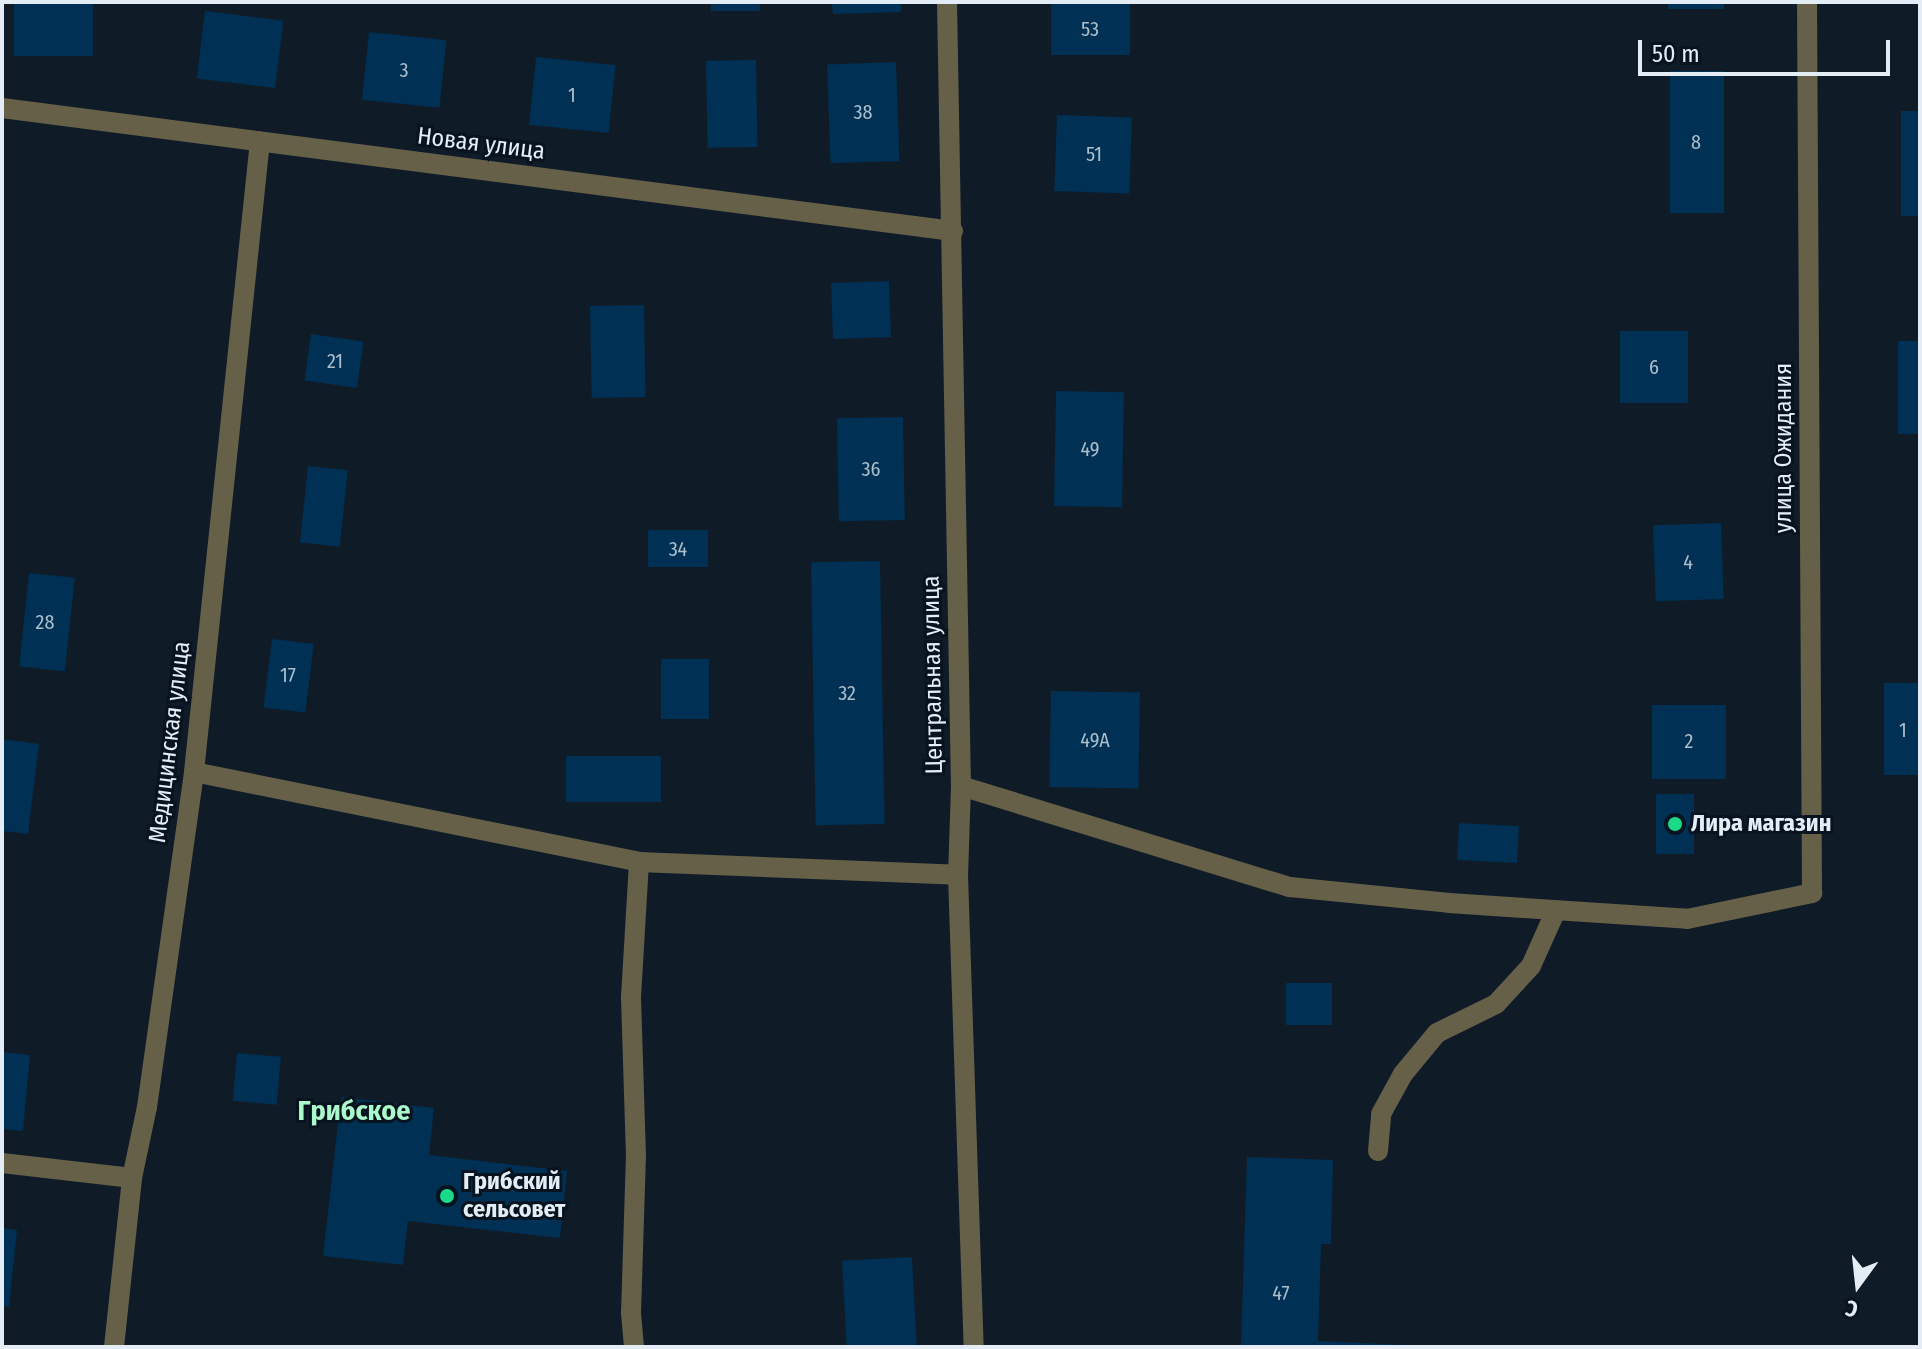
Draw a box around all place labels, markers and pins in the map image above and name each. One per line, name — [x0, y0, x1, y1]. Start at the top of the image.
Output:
place label: Лира магазин — [1691, 810, 1831, 838]
marker: Лира магазин — [1666, 815, 1684, 833]
place label: Грибский сельсовет — [463, 1168, 565, 1224]
marker: Грибский сельсовет — [438, 1187, 456, 1205]

